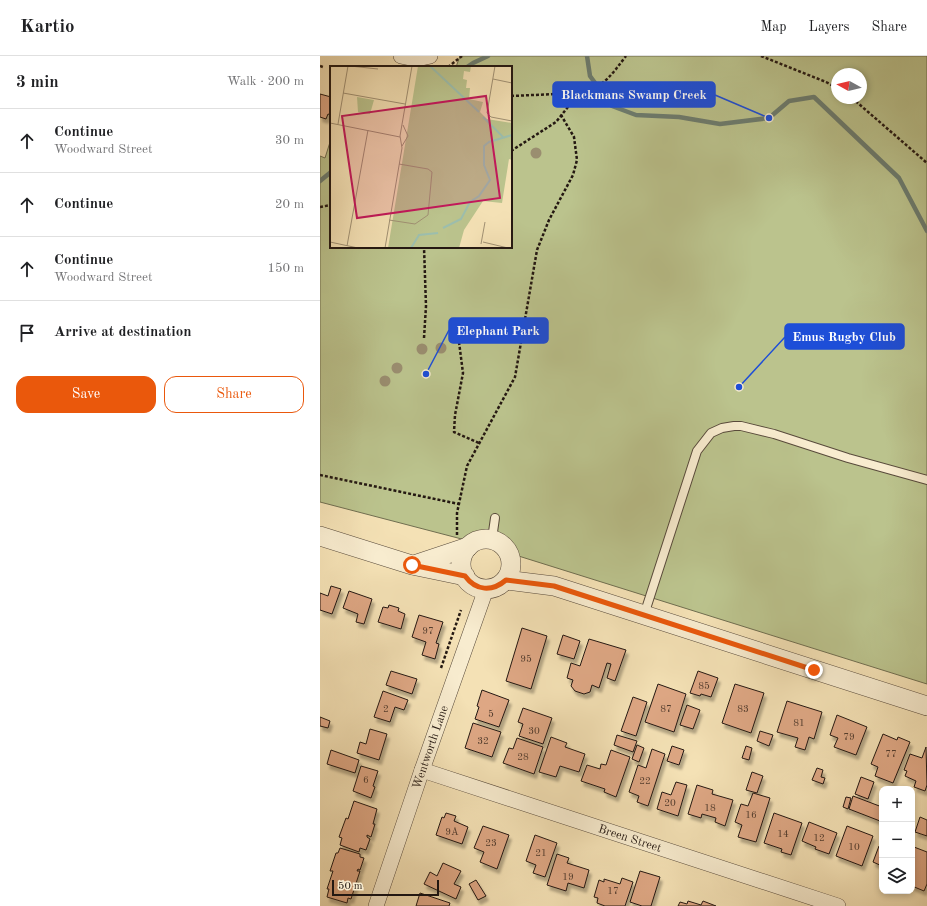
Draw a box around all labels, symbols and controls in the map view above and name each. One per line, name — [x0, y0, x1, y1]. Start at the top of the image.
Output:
text: Kartio — [20, 18, 75, 37]
text: Map — [761, 20, 787, 34]
text: Layers — [809, 20, 850, 34]
text: Share — [872, 20, 907, 34]
inset map — [330, 66, 512, 248]
north arrow — [831, 68, 867, 104]
text: 3 min — [16, 74, 59, 91]
text: Walk · 200 m — [227, 75, 304, 88]
callout: Blackmans Swamp Creek — [553, 82, 715, 107]
text: Blackmans Swamp Creek — [561, 89, 708, 102]
text: Continue — [54, 125, 113, 140]
icon: ahead — [16, 130, 38, 152]
text: 30 m — [275, 134, 304, 147]
text: Woodward Street — [54, 143, 153, 156]
icon: ahead — [16, 194, 38, 216]
text: Continue — [54, 197, 113, 212]
text: 20 m — [275, 198, 304, 211]
text: Continue — [54, 253, 113, 268]
icon: ahead — [16, 258, 38, 280]
text: 150 m — [267, 262, 304, 275]
text: Woodward Street — [54, 271, 153, 284]
callout: Elephant Park — [449, 318, 548, 343]
icon: arrive — [16, 322, 38, 344]
callout: Emus Rugby Club — [785, 324, 904, 349]
text: Arrive at destination — [54, 325, 192, 340]
text: Elephant Park — [456, 325, 541, 338]
text: Emus Rugby Club — [792, 331, 896, 344]
button: Save — [16, 376, 156, 413]
button: Share — [164, 376, 304, 413]
route start — [403, 556, 421, 574]
house number: 97 — [422, 626, 434, 636]
house number: 95 — [520, 654, 532, 664]
route end — [805, 661, 823, 679]
house number: 85 — [698, 681, 710, 691]
house number: 2 — [383, 704, 389, 714]
street label: Wentworth Lane — [411, 704, 451, 791]
house number: 87 — [660, 704, 672, 714]
house number: 83 — [737, 704, 749, 714]
house number: 5 — [488, 709, 494, 719]
house number: 81 — [793, 718, 805, 728]
house number: 30 — [528, 726, 540, 736]
house number: 79 — [843, 732, 855, 742]
house number: 32 — [477, 736, 489, 746]
house number: 77 — [885, 749, 897, 759]
house number: 28 — [517, 752, 529, 762]
house number: 6 — [363, 775, 369, 785]
house number: 22 — [639, 776, 651, 786]
map controls — [879, 786, 915, 894]
button: + — [879, 786, 915, 822]
house number: 20 — [664, 798, 676, 808]
house number: 18 — [704, 803, 716, 813]
house number: 16 — [745, 810, 757, 820]
button: − — [879, 822, 915, 858]
street label: Breen Street — [597, 823, 663, 855]
house number: 9A — [445, 827, 459, 837]
house number: 14 — [777, 829, 789, 839]
house number: 12 — [813, 833, 825, 843]
house number: 23 — [485, 838, 497, 848]
house number: 10 — [848, 842, 860, 852]
house number: 21 — [535, 848, 547, 858]
button: layers — [879, 858, 915, 894]
house number: 19 — [562, 872, 574, 882]
scale bar — [332, 878, 439, 897]
text: 50 m — [338, 881, 363, 892]
house number: 17 — [607, 886, 619, 896]

